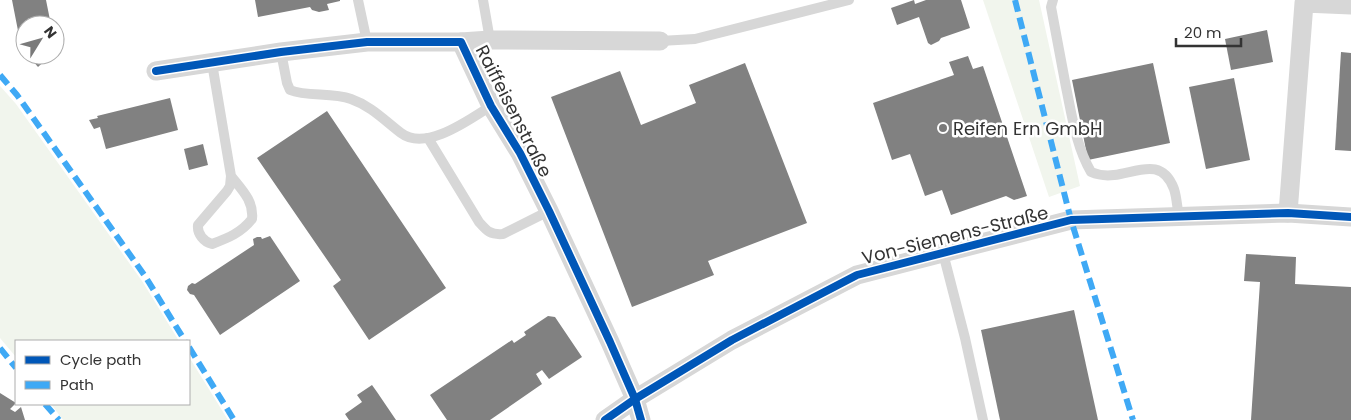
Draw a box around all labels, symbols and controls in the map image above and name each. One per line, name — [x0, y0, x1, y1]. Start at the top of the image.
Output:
north arrow — [15, 15, 65, 65]
scale bar — [1176, 15, 1241, 47]
text: N — [39, 22, 62, 42]
text: 20 m — [1184, 22, 1222, 43]
street label: Raiffeisenstraße — [470, 41, 558, 181]
place label: Reifen Ern GmbH — [953, 116, 1102, 141]
marker: Reifen Ern GmbH — [937, 122, 949, 134]
street label: Von-Siemens-Straße — [859, 200, 1051, 270]
legend — [15, 340, 190, 405]
text: Cycle path — [60, 349, 141, 370]
text: Path — [60, 374, 94, 395]

